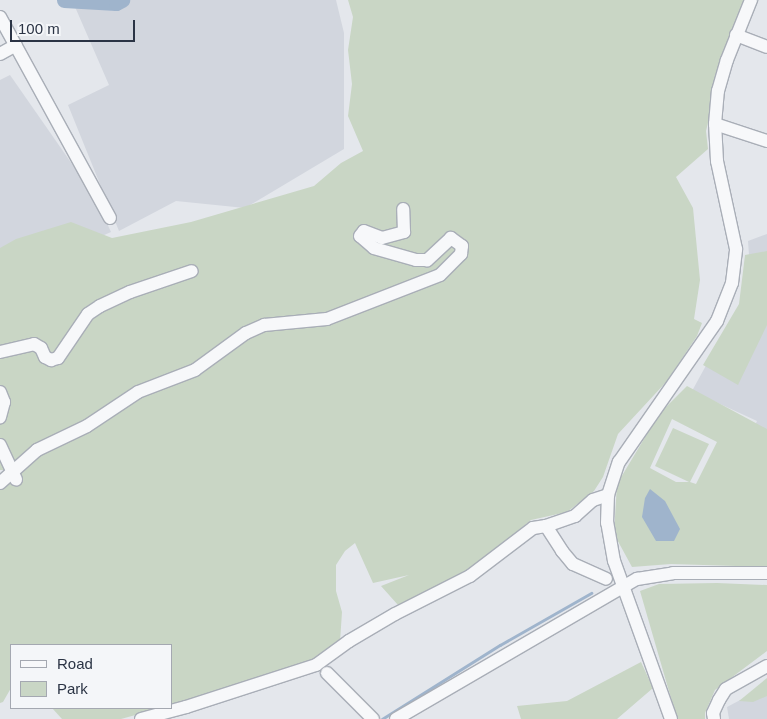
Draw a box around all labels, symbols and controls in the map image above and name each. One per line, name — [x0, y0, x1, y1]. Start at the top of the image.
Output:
scale bar — [12, 10, 138, 42]
text: 100 m — [18, 20, 60, 37]
legend — [10, 644, 172, 709]
text: Road — [57, 655, 93, 672]
text: Park — [57, 680, 88, 697]

